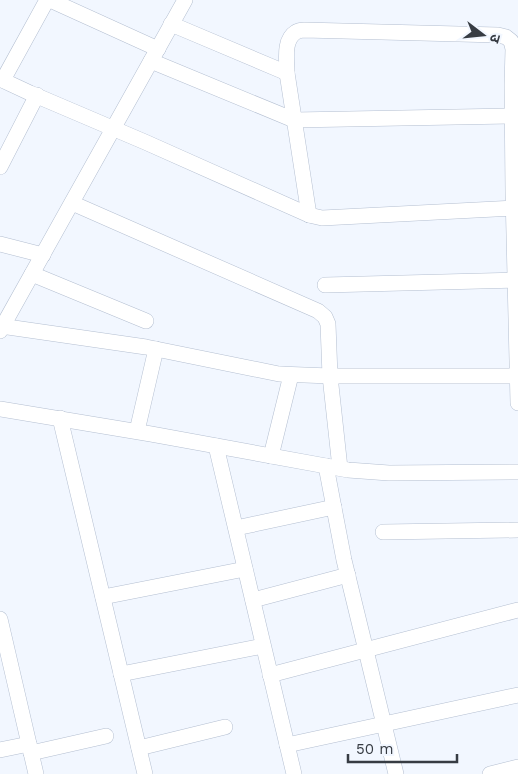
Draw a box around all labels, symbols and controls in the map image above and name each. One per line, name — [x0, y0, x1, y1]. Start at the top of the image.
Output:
north arrow — [458, 10, 508, 60]
text: उ — [486, 32, 504, 45]
scale bar — [348, 732, 457, 764]
text: 50 m — [356, 740, 393, 758]

